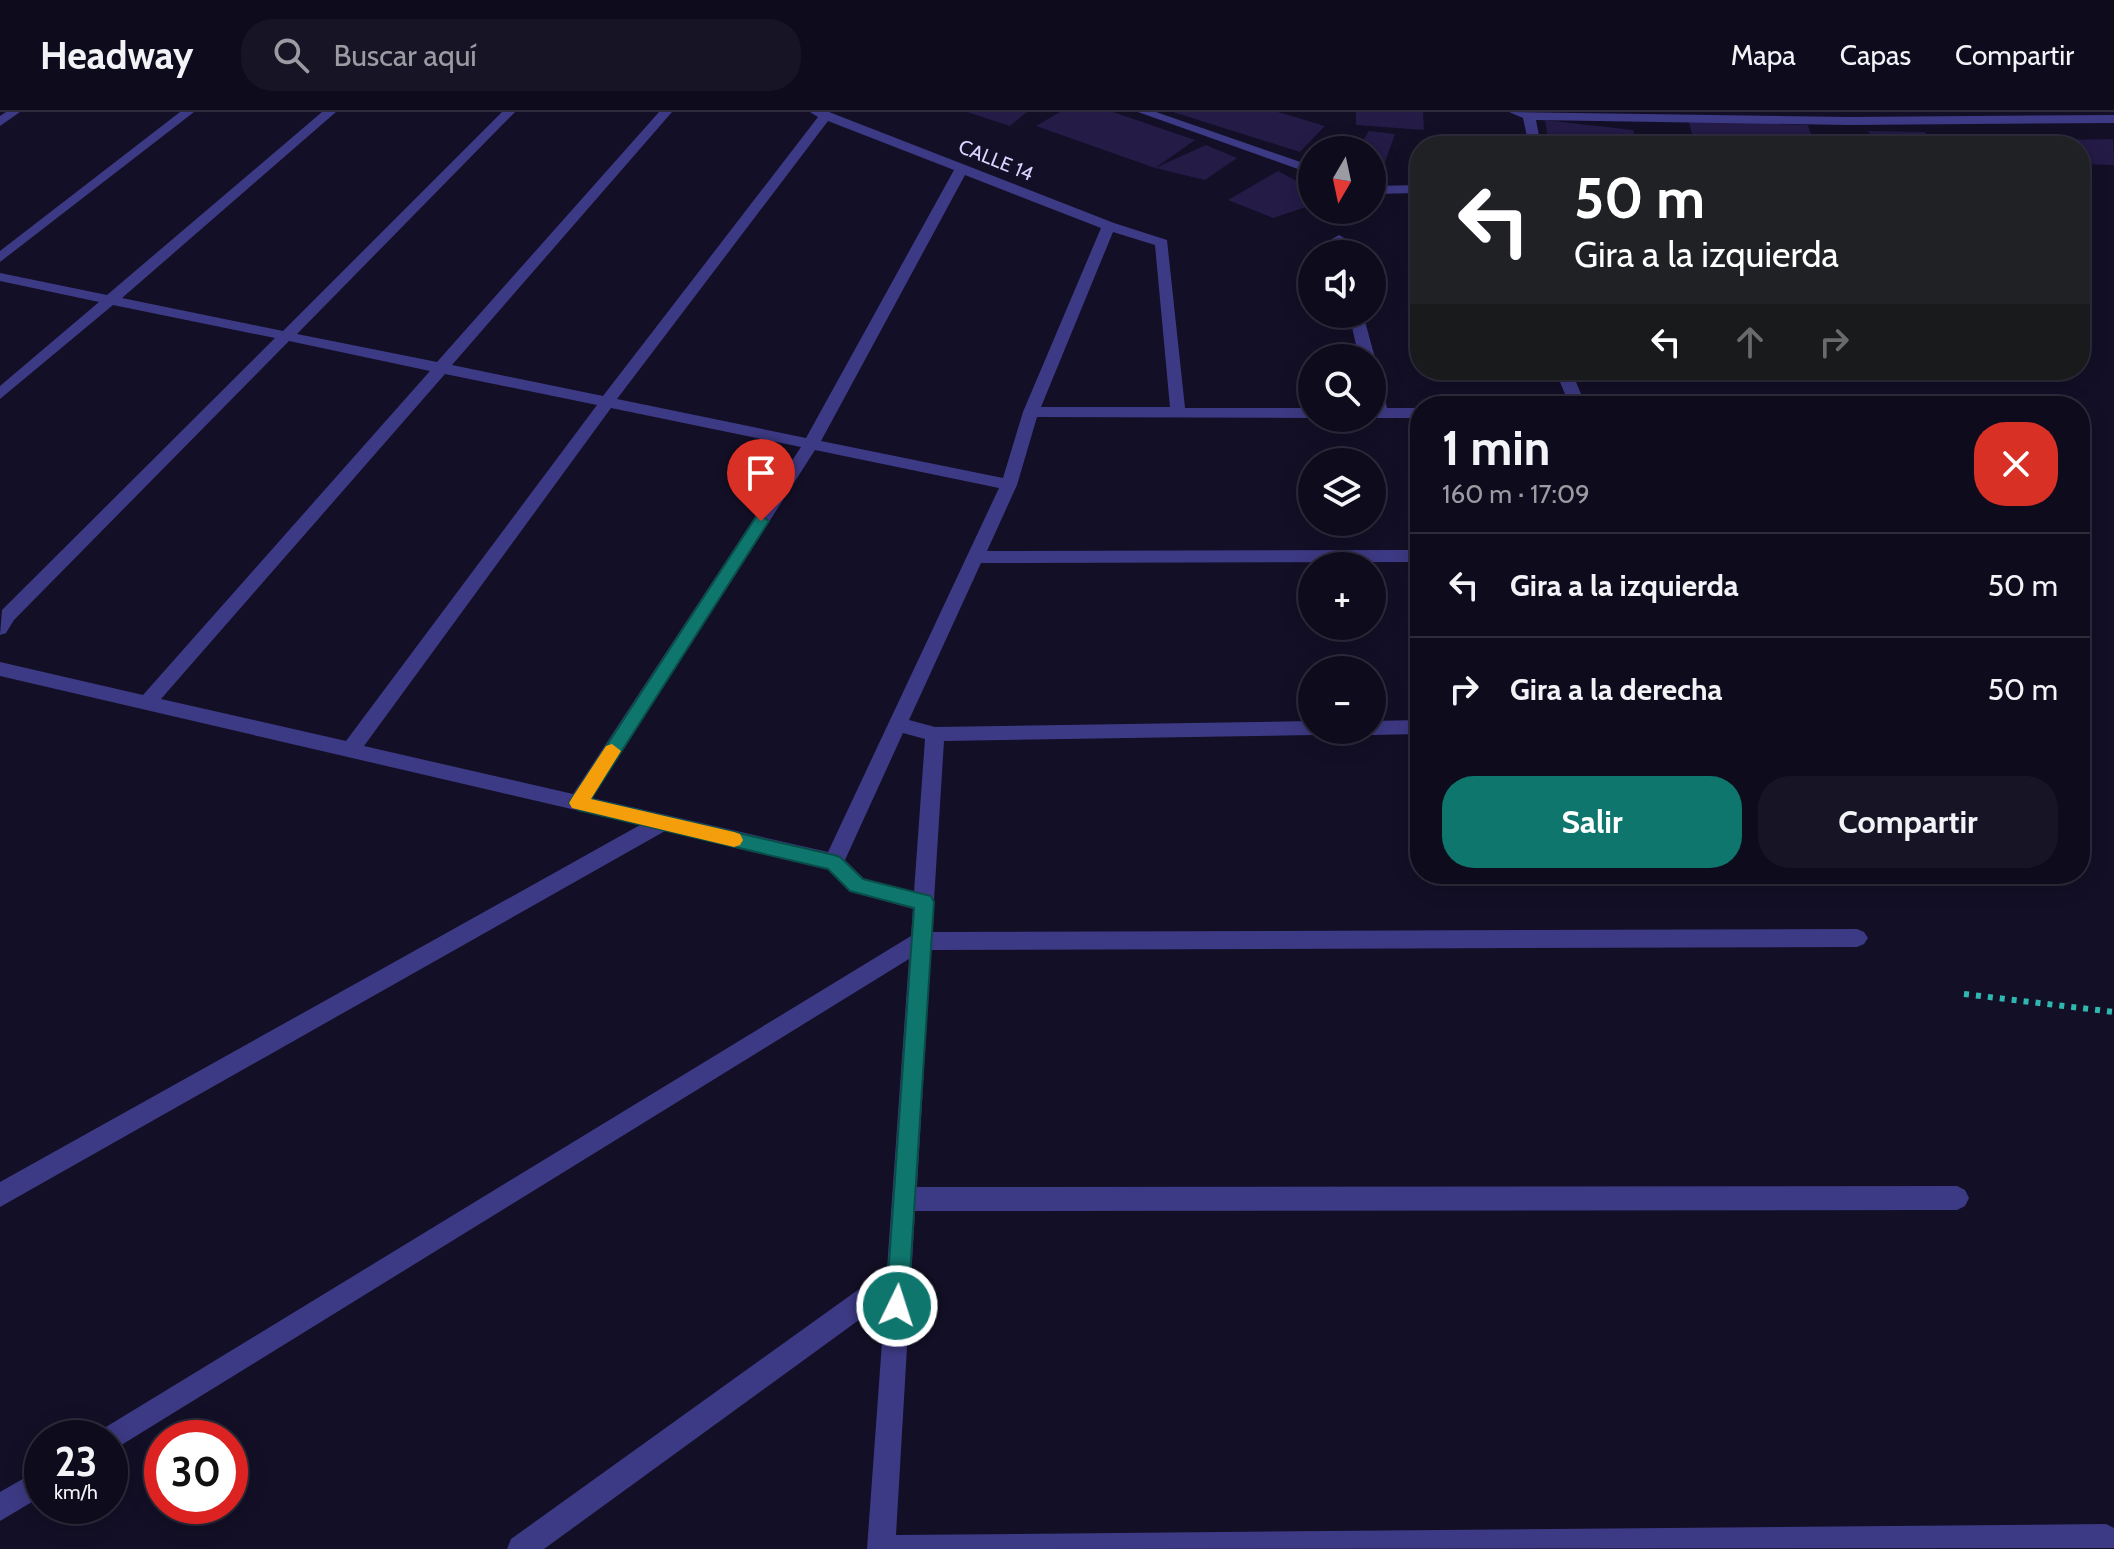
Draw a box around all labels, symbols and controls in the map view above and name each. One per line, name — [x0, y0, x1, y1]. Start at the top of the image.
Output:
search box — [241, 19, 801, 91]
text: Headway — [40, 32, 193, 79]
icon: search — [269, 33, 313, 77]
text: Buscar aquí — [333, 37, 477, 74]
text: Mapa — [1731, 38, 1796, 72]
text: Capas — [1840, 38, 1911, 72]
text: Compartir — [1955, 38, 2074, 72]
street label: CALLE 14 — [955, 134, 1037, 186]
north arrow — [1298, 136, 1386, 224]
map controls — [1298, 136, 1386, 744]
text: 50 m — [1574, 164, 1705, 232]
icon: left — [1442, 168, 1546, 272]
text: Gira a la izquierda — [1574, 232, 1839, 276]
button: sound — [1298, 240, 1386, 328]
icon: left — [1644, 320, 1688, 364]
icon: ahead — [1728, 320, 1772, 364]
icon: right — [1812, 320, 1856, 364]
button: search — [1298, 344, 1386, 432]
text: 1 min — [1442, 419, 1550, 477]
button: close — [1974, 422, 2058, 506]
pin — [727, 439, 795, 521]
button: layers — [1298, 448, 1386, 536]
icon: arrive — [739, 451, 783, 495]
text: 160 m · 17:09 — [1442, 478, 1590, 510]
button: + — [1298, 552, 1386, 640]
icon: left — [1442, 563, 1486, 607]
text: Gira a la izquierda — [1510, 567, 1739, 604]
text: 50 m — [1988, 567, 2058, 604]
button: − — [1298, 656, 1386, 744]
icon: right — [1442, 667, 1486, 711]
text: Gira a la derecha — [1510, 671, 1722, 708]
text: 50 m — [1988, 671, 2058, 708]
button: Salir — [1442, 776, 1742, 868]
button: Compartir — [1758, 776, 2058, 868]
position arrow — [855, 1264, 939, 1348]
speed limit sign: 30 — [144, 1420, 248, 1524]
text: 23 — [55, 1437, 97, 1486]
text: km/h — [54, 1480, 98, 1504]

